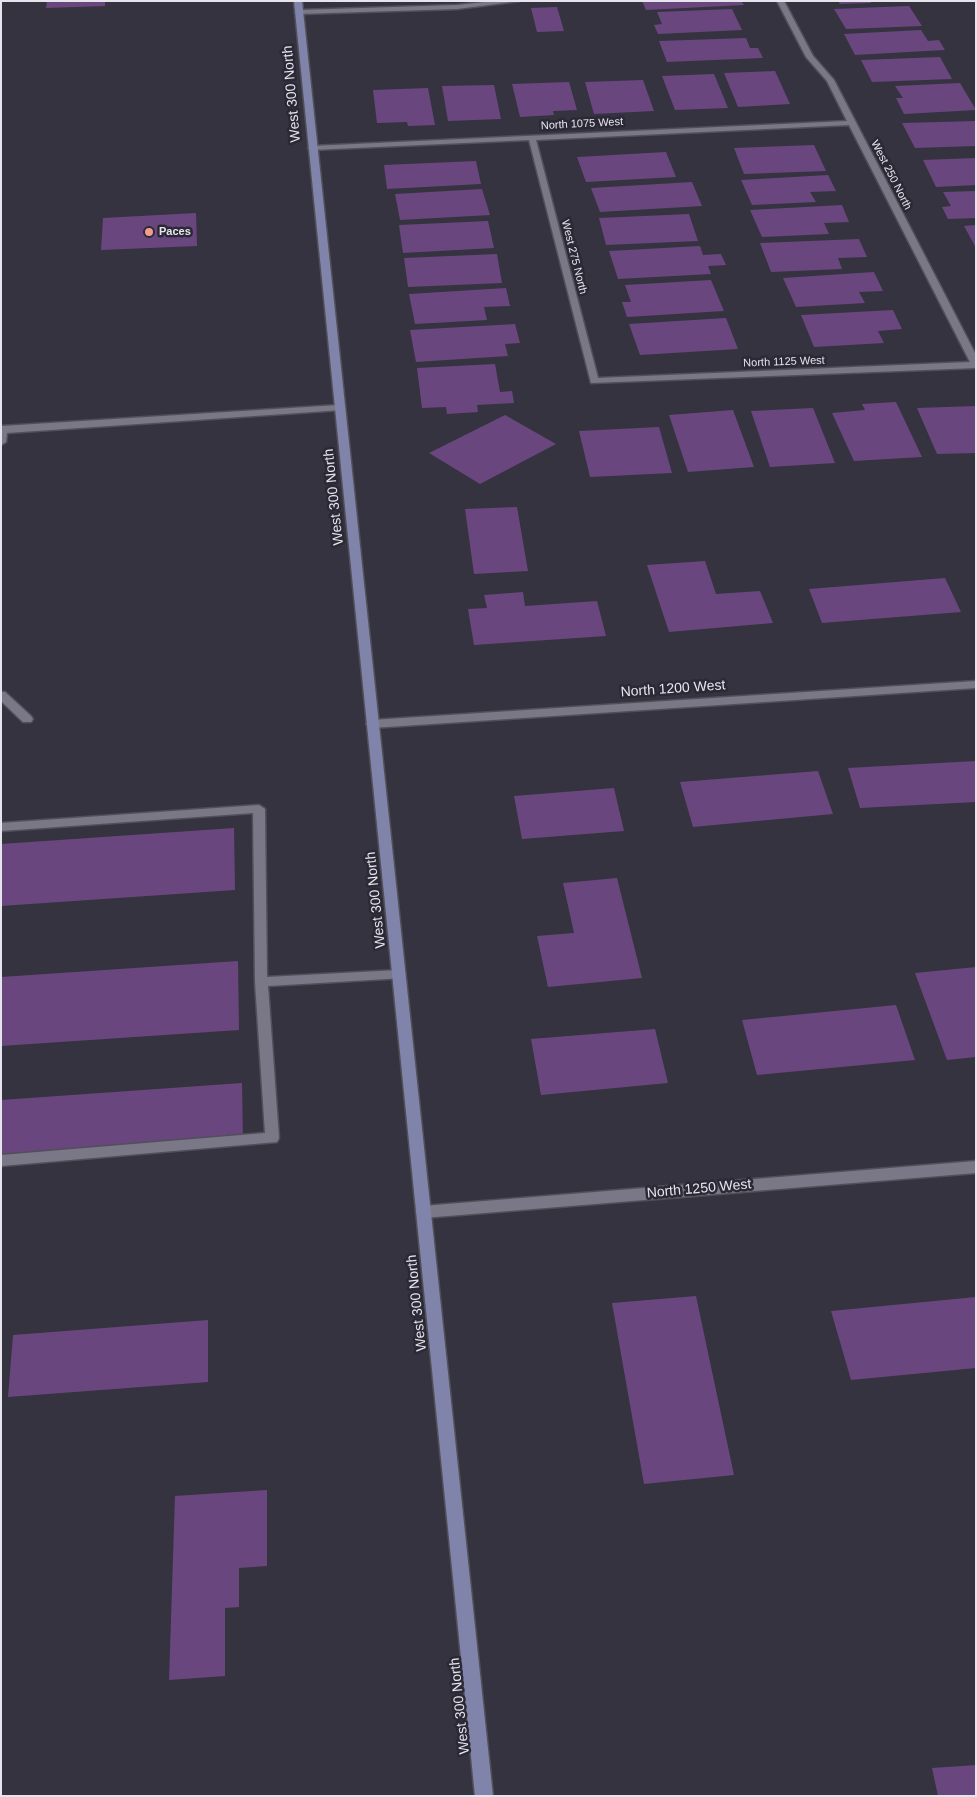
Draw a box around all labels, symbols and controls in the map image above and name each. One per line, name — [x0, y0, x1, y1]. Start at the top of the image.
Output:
street label: West 300 North — [279, 45, 305, 143]
street label: North 1075 West — [541, 115, 623, 133]
street label: West 250 North — [868, 138, 914, 212]
street label: West 275 North — [558, 218, 590, 296]
place label: Paces — [159, 225, 191, 239]
marker: Paces — [143, 226, 155, 238]
street label: North 1125 West — [743, 354, 825, 370]
street label: West 300 North — [321, 448, 347, 546]
street label: North 1200 West — [620, 677, 726, 701]
street label: West 300 North — [363, 851, 389, 949]
street label: North 1250 West — [646, 1176, 752, 1202]
street label: West 300 North — [404, 1254, 430, 1352]
street label: West 300 North — [447, 1657, 473, 1755]

